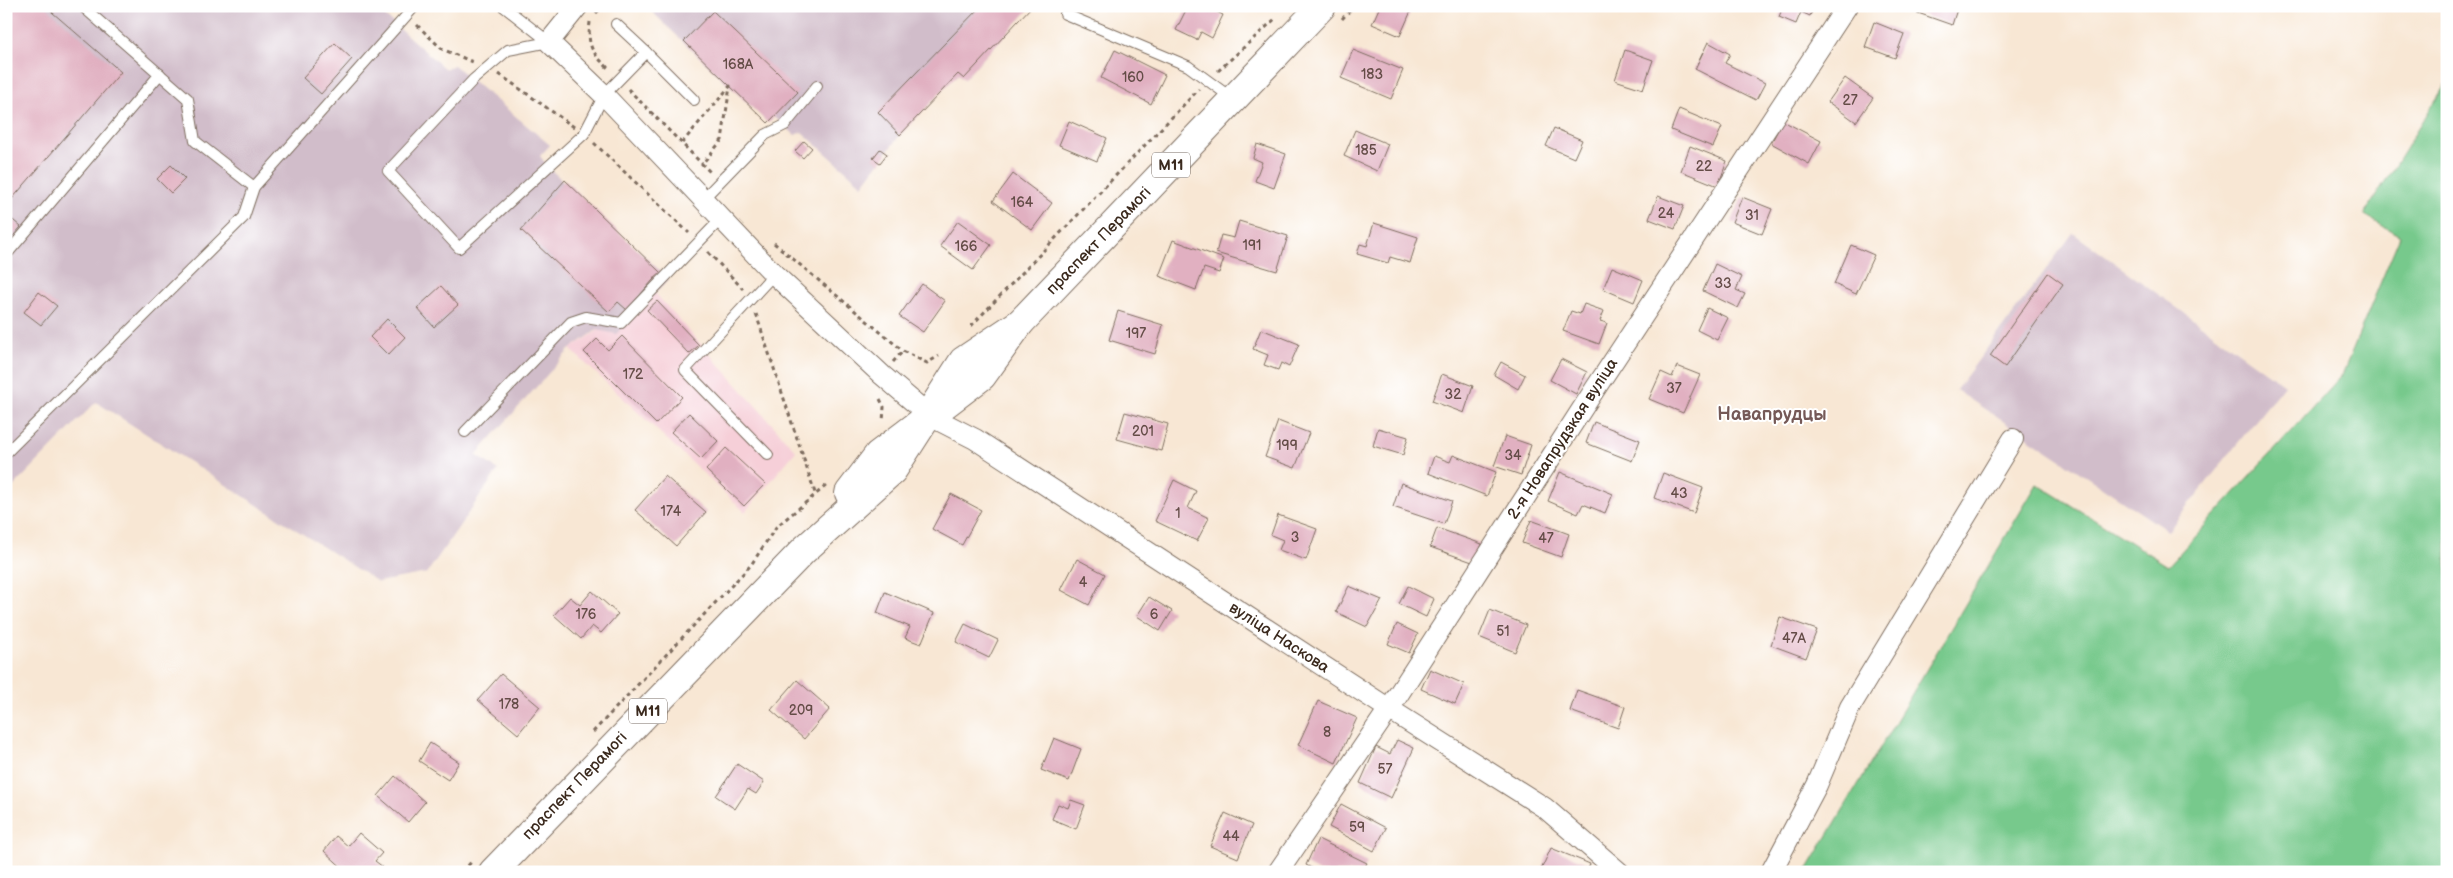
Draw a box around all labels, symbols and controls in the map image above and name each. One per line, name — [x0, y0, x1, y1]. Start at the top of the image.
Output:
house number: 168А — [723, 56, 754, 73]
house number: 183 — [1361, 66, 1383, 83]
house number: 160 — [1122, 69, 1144, 86]
house number: 27 — [1842, 92, 1858, 109]
house number: 185 — [1355, 142, 1377, 159]
road number: М11 — [1152, 152, 1190, 178]
house number: 22 — [1696, 158, 1713, 175]
street label: праспект Перамогі — [1043, 183, 1155, 299]
house number: 164 — [1011, 194, 1034, 211]
house number: 24 — [1658, 205, 1675, 222]
house number: 31 — [1745, 207, 1759, 224]
house number: 191 — [1243, 237, 1261, 254]
house number: 166 — [955, 238, 978, 255]
house number: 33 — [1714, 275, 1732, 292]
house number: 197 — [1126, 325, 1146, 342]
street label: 2-я Новапрудзкая вуліца — [1504, 354, 1623, 523]
house number: 172 — [623, 366, 644, 383]
house number: 37 — [1666, 380, 1682, 397]
house number: 32 — [1445, 386, 1462, 403]
district label: Навапрудцы — [1717, 404, 1827, 425]
house number: 201 — [1132, 423, 1154, 440]
house number: 199 — [1276, 437, 1298, 454]
house number: 34 — [1504, 447, 1522, 464]
house number: 43 — [1670, 485, 1688, 502]
house number: 174 — [661, 503, 682, 520]
house number: 1 — [1175, 505, 1181, 522]
house number: 3 — [1291, 529, 1299, 546]
house number: 47 — [1538, 530, 1554, 547]
house number: 4 — [1079, 574, 1088, 591]
street label: вуліца Наскова — [1225, 599, 1333, 678]
house number: 176 — [576, 606, 597, 623]
house number: 6 — [1150, 606, 1159, 623]
house number: 51 — [1496, 623, 1510, 640]
house number: 47А — [1782, 630, 1806, 647]
house number: 178 — [499, 696, 519, 713]
road number: М11 — [629, 698, 667, 724]
house number: 209 — [789, 702, 813, 719]
house number: 8 — [1323, 724, 1331, 741]
street label: праспект Перамогі — [519, 728, 631, 844]
house number: 57 — [1378, 761, 1393, 778]
house number: 59 — [1349, 819, 1365, 836]
house number: 44 — [1222, 828, 1240, 845]

